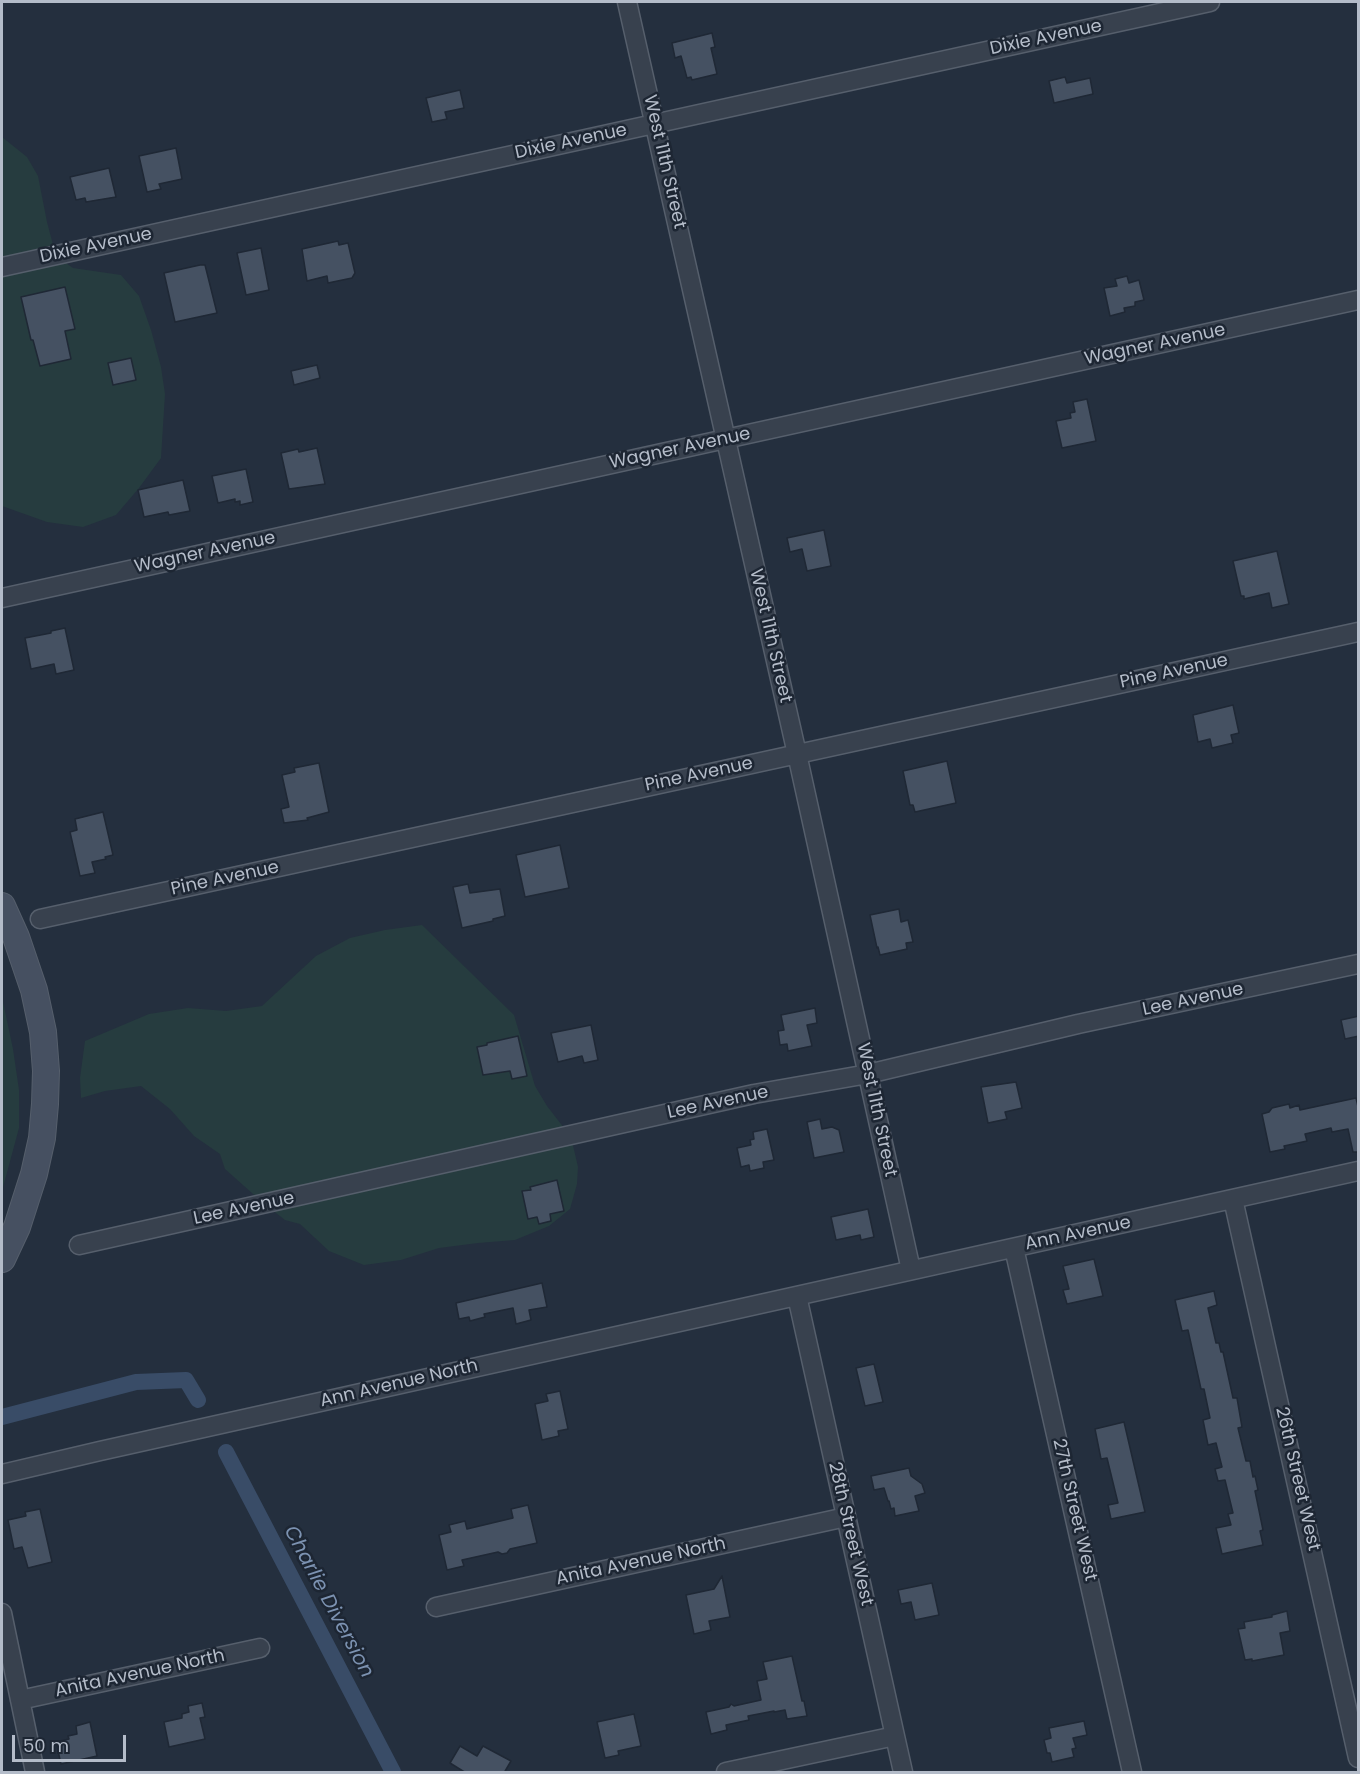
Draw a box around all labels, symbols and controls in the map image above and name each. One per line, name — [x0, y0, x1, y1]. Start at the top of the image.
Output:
street label: Dixie Avenue — [988, 16, 1104, 60]
street label: West 11th Street — [638, 93, 690, 231]
street label: Dixie Avenue — [513, 120, 629, 164]
street label: Dixie Avenue — [38, 224, 154, 268]
street label: Wagner Avenue — [1082, 319, 1228, 371]
street label: Wagner Avenue — [607, 423, 753, 475]
street label: Wagner Avenue — [132, 527, 278, 579]
street label: West 11th Street — [744, 567, 796, 705]
street label: Pine Avenue — [1118, 650, 1230, 694]
street label: Pine Avenue — [643, 753, 755, 797]
street label: Pine Avenue — [169, 857, 281, 901]
street label: Lee Avenue — [1141, 979, 1245, 1021]
street label: West 11th Street — [851, 1041, 901, 1179]
street label: Lee Avenue — [666, 1082, 770, 1124]
street label: Lee Avenue — [192, 1188, 296, 1230]
street label: Ann Avenue — [1023, 1212, 1133, 1256]
street label: Ann Avenue North — [318, 1355, 480, 1413]
street label: 26th Street West — [1270, 1405, 1324, 1553]
street label: 27th Street West — [1047, 1437, 1101, 1583]
street label: 28th Street West — [823, 1460, 877, 1608]
water label: Charlie Diversion — [278, 1522, 378, 1682]
street label: Anita Avenue North — [554, 1533, 728, 1591]
street label: Anita Avenue North — [53, 1645, 227, 1703]
scale bar — [15, 1723, 129, 1761]
text: 50 m — [23, 1733, 69, 1758]

